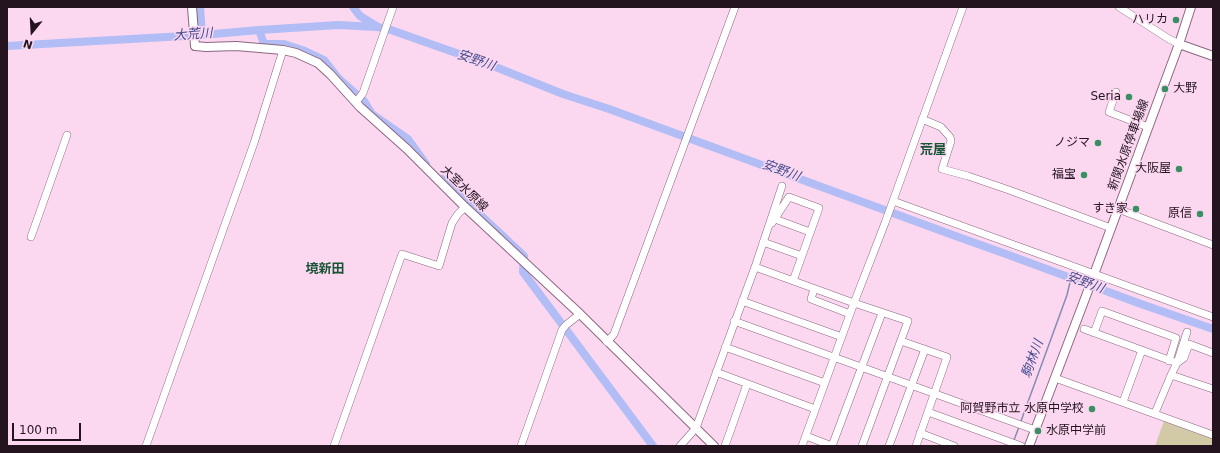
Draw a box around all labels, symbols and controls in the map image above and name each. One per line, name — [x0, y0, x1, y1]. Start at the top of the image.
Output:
north arrow — [12, 12, 52, 52]
place label: ハリカ — [1132, 13, 1168, 27]
marker: ハリカ — [1171, 15, 1181, 25]
water label: 大荒川 — [173, 26, 213, 44]
text: N — [22, 36, 35, 51]
water label: 安野川 — [455, 47, 497, 75]
place label: 大野 — [1173, 82, 1197, 96]
marker: 大野 — [1160, 84, 1170, 94]
place label: Seria — [1090, 90, 1121, 104]
marker: Seria — [1124, 92, 1134, 102]
street label: 新関水原停車場線 — [1106, 97, 1152, 193]
place label: ノジマ — [1054, 136, 1090, 150]
marker: ノジマ — [1093, 138, 1103, 148]
district label: 荒屋 — [920, 143, 946, 159]
water label: 安野川 — [760, 157, 802, 185]
place label: 大阪屋 — [1135, 162, 1171, 176]
street label: 大室水原線 — [437, 163, 491, 215]
marker: 大阪屋 — [1174, 164, 1184, 174]
place label: 福宝 — [1052, 168, 1076, 182]
marker: 福宝 — [1079, 170, 1089, 180]
place label: すき家 — [1092, 202, 1128, 216]
marker: すき家 — [1131, 204, 1141, 214]
place label: 原信 — [1168, 207, 1192, 221]
marker: 原信 — [1195, 209, 1205, 219]
district label: 境新田 — [306, 262, 344, 278]
water label: 安野川 — [1064, 269, 1106, 297]
water label: 駒林川 — [1019, 338, 1047, 380]
place label: 阿賀野市立 水原中学校 — [960, 402, 1084, 416]
marker: 阿賀野市立 水原中学校 — [1087, 404, 1097, 414]
scale bar — [14, 415, 83, 441]
text: 100 m — [19, 423, 57, 437]
place label: 水原中学前 — [1046, 424, 1106, 438]
marker: 水原中学前 — [1033, 426, 1043, 436]

